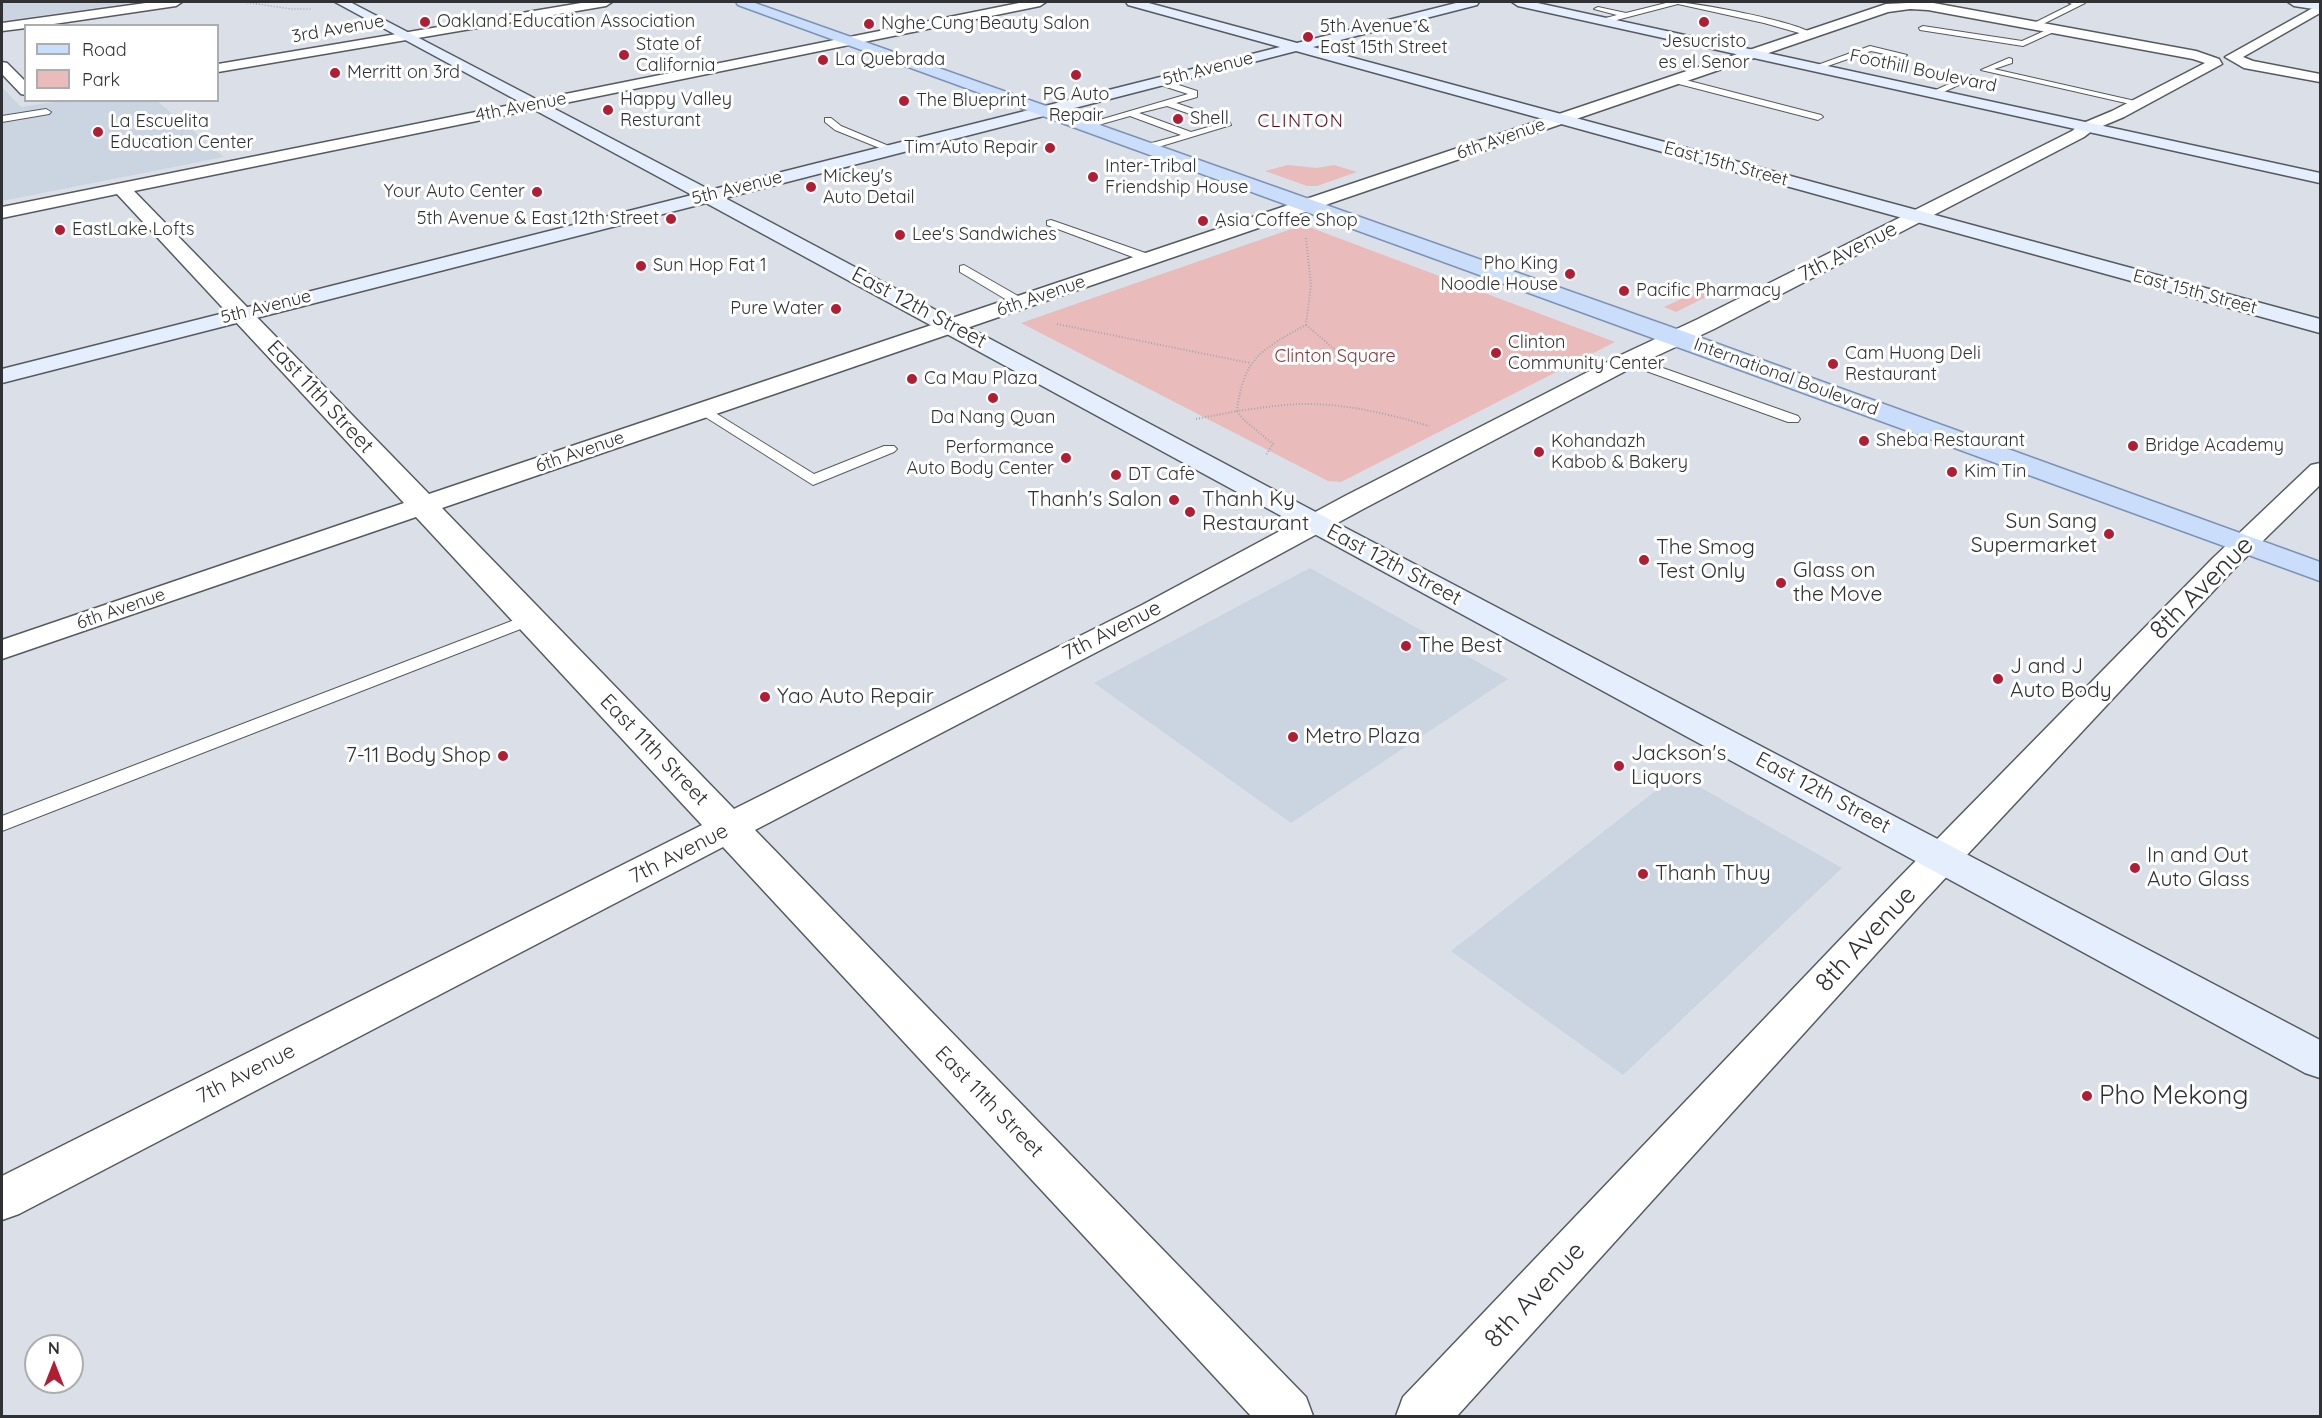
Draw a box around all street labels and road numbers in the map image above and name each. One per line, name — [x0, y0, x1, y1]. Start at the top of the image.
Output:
street label: 3rd Avenue — [290, 10, 386, 48]
street label: Foothill Boulevard — [1848, 45, 1998, 97]
street label: 5th Avenue — [1160, 47, 1256, 91]
street label: 4th Avenue — [474, 88, 568, 126]
street label: 6th Avenue — [1454, 114, 1548, 164]
street label: East 15th Street — [1662, 137, 1790, 191]
street label: 5th Avenue — [689, 166, 785, 210]
street label: 7th Avenue — [1794, 216, 1902, 288]
street label: East 12th Street — [847, 262, 991, 354]
street label: East 15th Street — [2131, 265, 2259, 319]
street label: 6th Avenue — [994, 271, 1088, 321]
street label: 5th Avenue — [218, 285, 314, 329]
street label: International Boulevard — [1691, 333, 1881, 421]
street label: East 11th Street — [261, 335, 379, 459]
street label: 6th Avenue — [533, 427, 627, 477]
street label: East 12th Street — [1322, 519, 1466, 611]
street label: 8th Avenue — [2144, 530, 2260, 646]
street label: 6th Avenue — [74, 584, 168, 634]
street label: 7th Avenue — [1058, 595, 1166, 667]
street label: East 11th Street — [595, 689, 713, 811]
street label: East 12th Street — [1751, 747, 1895, 839]
street label: 7th Avenue — [625, 818, 733, 890]
street label: 8th Avenue — [1809, 879, 1923, 999]
street label: 7th Avenue — [192, 1038, 300, 1110]
street label: East 11th Street — [930, 1041, 1048, 1163]
street label: 8th Avenue — [1478, 1235, 1592, 1355]

